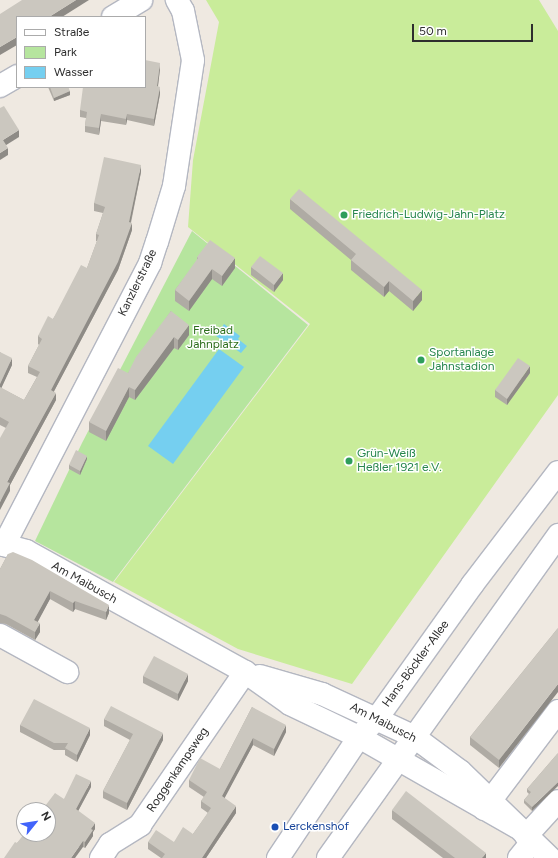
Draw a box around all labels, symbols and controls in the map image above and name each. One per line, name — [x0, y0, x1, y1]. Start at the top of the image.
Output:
legend — [16, 16, 146, 88]
scale bar — [414, 16, 535, 42]
text: 50 m — [419, 24, 447, 38]
text: Straße — [54, 25, 89, 39]
text: Park — [54, 45, 77, 59]
text: Wasser — [54, 65, 93, 79]
place label: Friedrich-Ludwig-Jahn-Platz — [352, 208, 505, 222]
marker: Friedrich-Ludwig-Jahn-Platz — [339, 210, 349, 220]
street label: Kanzlerstraße — [116, 247, 160, 319]
park label: Freibad Jahnplatz — [187, 324, 239, 352]
place label: Sportanlage Jahnstadion — [429, 346, 494, 374]
marker: Sportanlage Jahnstadion — [416, 355, 426, 365]
place label: Grün-Weiß Heßler 1921 e.V. — [357, 447, 442, 475]
marker: Grün-Weiß Heßler 1921 e.V. — [344, 456, 354, 466]
street label: Am Maibusch — [49, 559, 119, 607]
street label: Hans-Böckler-Allee — [380, 618, 452, 710]
street label: Am Maibusch — [347, 700, 419, 746]
street label: Roggenkampsweg — [144, 725, 212, 815]
north arrow — [16, 802, 56, 842]
text: N — [38, 809, 54, 823]
place label: Lerckenshof — [283, 820, 349, 834]
marker: Lerckenshof — [270, 822, 280, 832]

